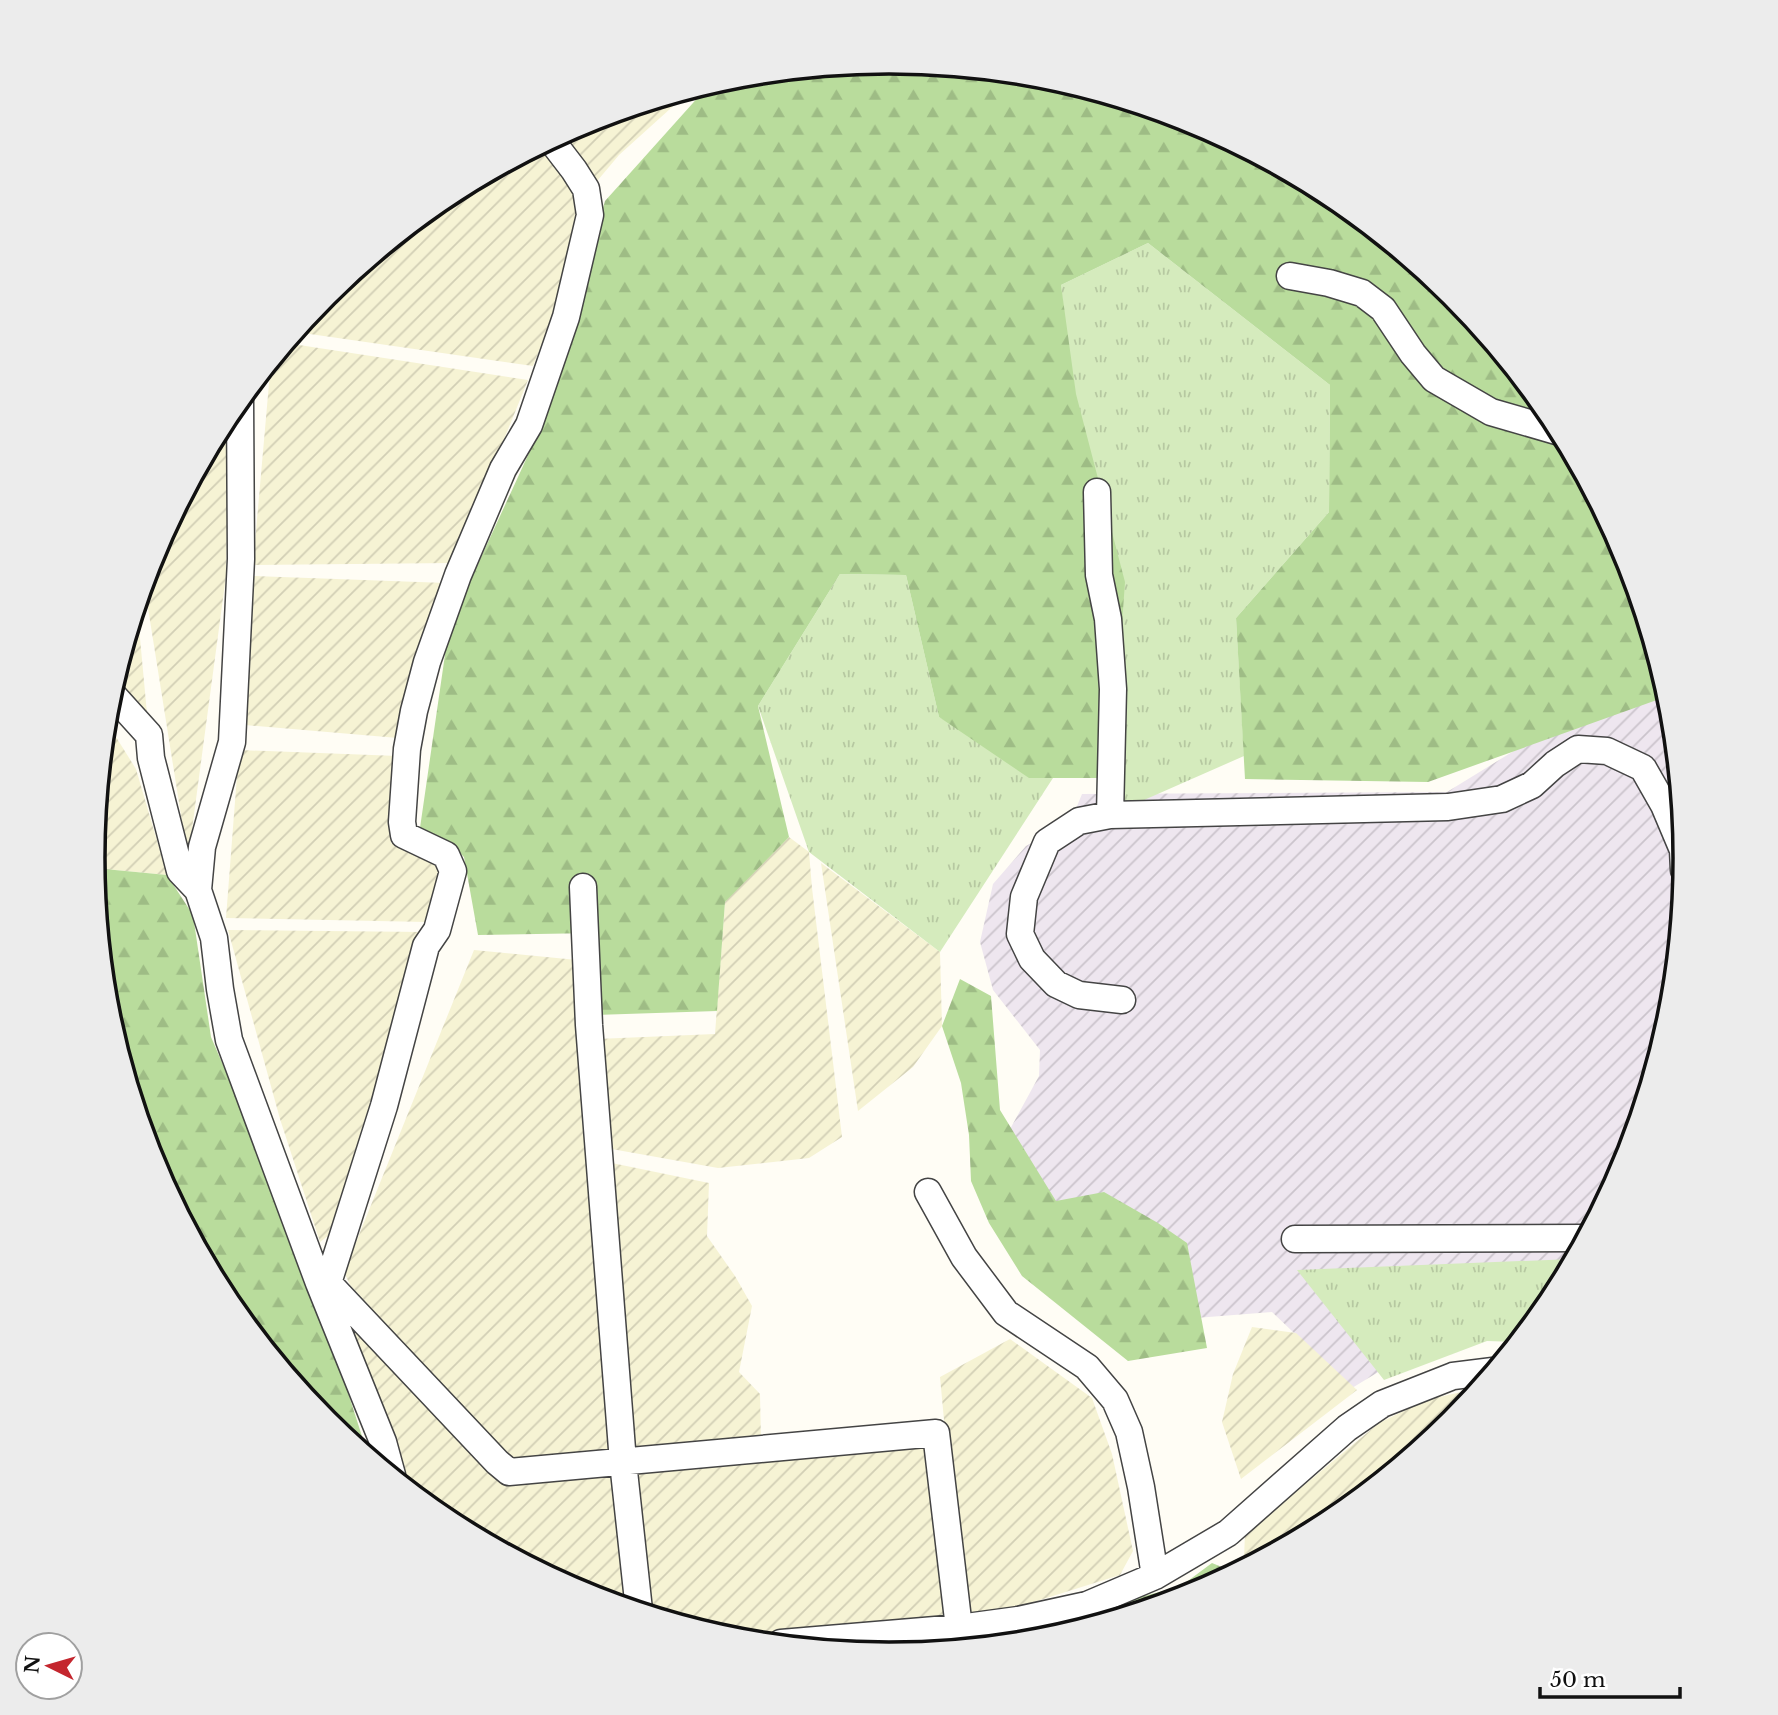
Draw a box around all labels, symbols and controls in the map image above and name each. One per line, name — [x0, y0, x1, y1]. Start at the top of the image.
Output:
north arrow — [14, 1631, 84, 1701]
text: N — [20, 1655, 45, 1674]
scale bar — [1540, 1656, 1680, 1700]
text: 50 m — [1550, 1667, 1606, 1693]

